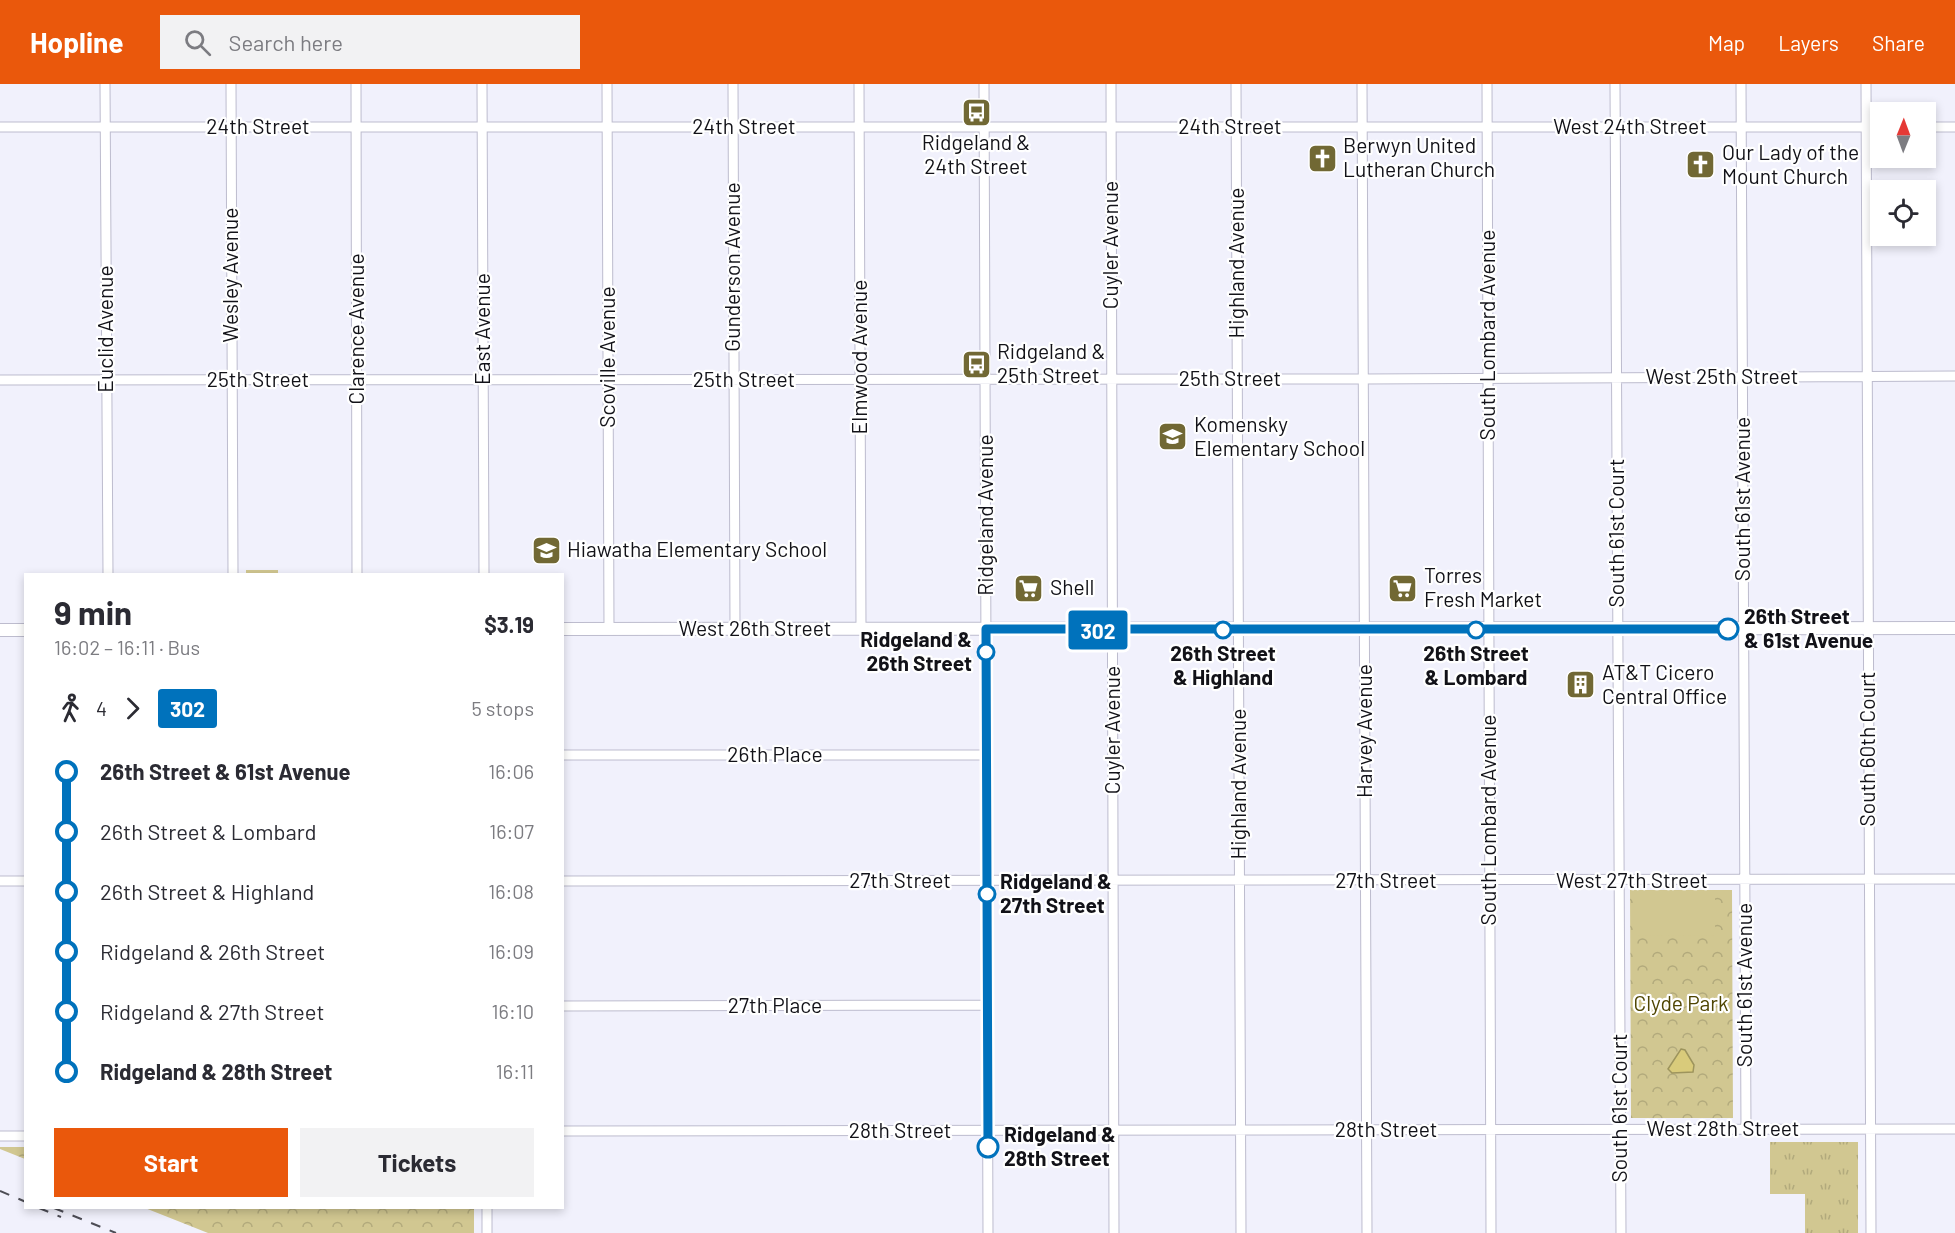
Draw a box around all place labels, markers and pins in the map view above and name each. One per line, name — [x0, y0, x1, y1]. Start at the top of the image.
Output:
bus stop icon: Ridgeland & 24th Street — [960, 96, 992, 128]
place label: Ridgeland & 24th Street — [922, 129, 1030, 178]
place label: Berwyn United Lutheran Church — [1343, 132, 1495, 181]
place label: Our Lady of the Mount Church — [1722, 139, 1859, 188]
church icon: Berwyn United Lutheran Church — [1306, 142, 1338, 174]
church icon: Our Lady of the Mount Church — [1685, 149, 1717, 181]
place label: Ridgeland & 25th Street — [997, 338, 1105, 387]
bus stop icon: Ridgeland & 25th Street — [960, 348, 992, 380]
place label: Komensky Elementary School — [1194, 411, 1365, 460]
school or university icon: Komensky Elementary School — [1157, 421, 1189, 453]
school or university icon: Hiawatha Elementary School — [530, 534, 562, 566]
place label: Hiawatha Elementary School — [567, 536, 827, 561]
place label: Torres Fresh Market — [1424, 562, 1542, 611]
supermarket icon: Shell — [1013, 572, 1045, 604]
supermarket icon: Torres Fresh Market — [1387, 572, 1419, 604]
place label: Shell — [1050, 574, 1094, 599]
place label: 26th Street & 61st Avenue — [1744, 603, 1873, 652]
marker: 26th Street & 61st Avenue — [1717, 618, 1739, 640]
marker: 26th Street & Highland — [1214, 621, 1232, 639]
marker: 26th Street & Lombard — [1467, 621, 1485, 639]
place label: Ridgeland & 26th Street — [860, 626, 972, 675]
place label: 26th Street & Highland — [1170, 640, 1276, 689]
place label: 26th Street & Lombard — [1423, 640, 1529, 689]
marker: Ridgeland & 26th Street — [977, 643, 995, 661]
place label: AT&T Cicero Central Office — [1602, 659, 1727, 708]
building icon: AT&T Cicero Central Office — [1565, 669, 1597, 701]
place label: Ridgeland & 27th Street — [1000, 868, 1112, 917]
marker: Ridgeland & 27th Street — [978, 885, 996, 903]
place label: Ridgeland & 28th Street — [1004, 1121, 1116, 1170]
marker: Ridgeland & 28th Street — [977, 1136, 999, 1158]

